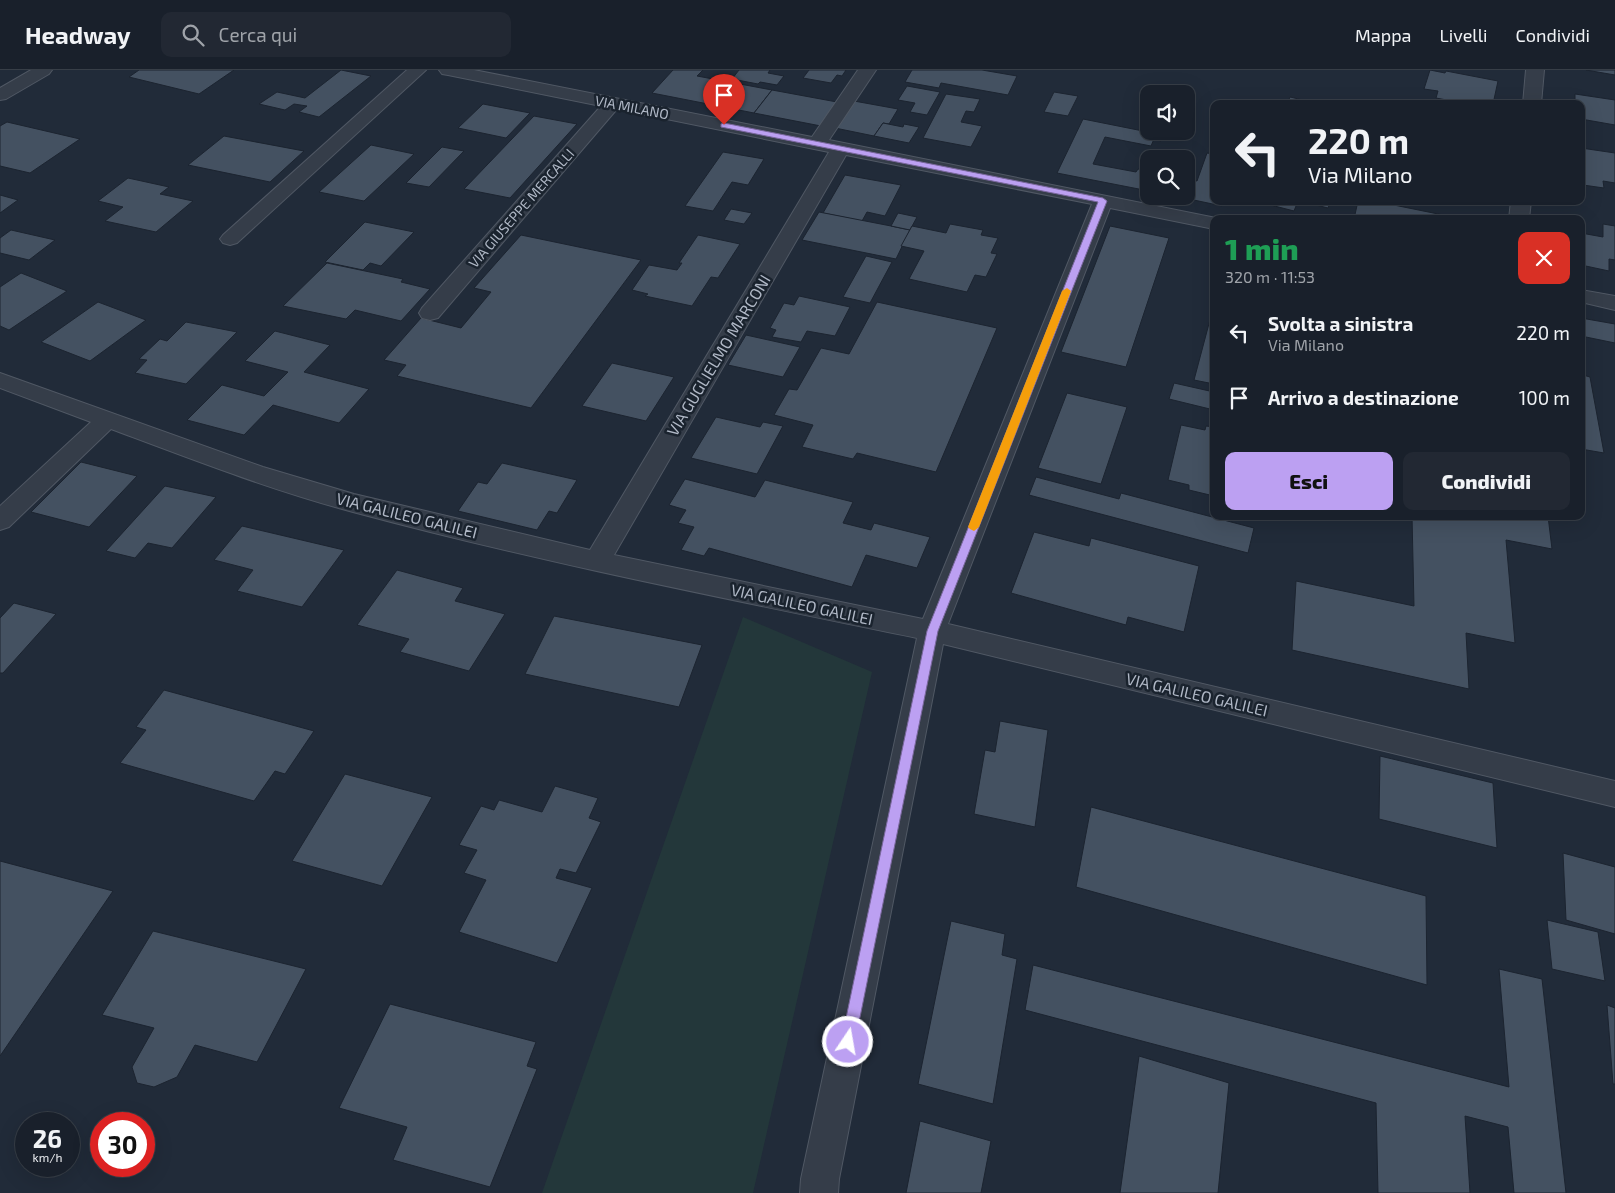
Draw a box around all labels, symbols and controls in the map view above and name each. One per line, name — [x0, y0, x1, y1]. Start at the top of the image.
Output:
search box — [161, 12, 511, 57]
text: Headway — [25, 20, 131, 49]
icon: search — [179, 21, 207, 49]
text: Cerca qui — [219, 23, 297, 46]
text: Mappa — [1355, 24, 1412, 46]
text: Livelli — [1440, 24, 1487, 46]
text: Condividi — [1515, 24, 1590, 46]
pin — [703, 74, 745, 125]
icon: arrive — [710, 81, 738, 109]
map controls — [1140, 85, 1195, 205]
button: sound — [1140, 85, 1195, 140]
street label: VIA MILANO — [594, 92, 670, 122]
text: 220 m — [1308, 119, 1409, 161]
icon: left — [1225, 120, 1290, 185]
street label: VIA GIUSEPPE MERCALLI — [465, 145, 577, 271]
button: search — [1140, 150, 1195, 205]
text: Via Milano — [1308, 161, 1412, 187]
text: 1 min — [1225, 230, 1299, 266]
button: close — [1518, 232, 1570, 284]
text: 320 m · 11:53 — [1225, 267, 1315, 286]
street label: VIA GUGLIELMO MARCONI — [662, 271, 774, 439]
text: Svolta a sinistra — [1268, 312, 1413, 335]
icon: left — [1225, 319, 1253, 347]
text: 220 m — [1516, 321, 1570, 344]
text: Via Milano — [1268, 335, 1344, 354]
icon: arrive — [1225, 384, 1253, 412]
text: Arrivo a destinazione — [1268, 386, 1459, 409]
text: 100 m — [1519, 386, 1570, 409]
button: Esci — [1225, 452, 1393, 510]
button: Condividi — [1403, 452, 1570, 510]
street label: VIA GALILEO GALILEI — [335, 488, 479, 542]
street label: VIA GALILEO GALILEI — [729, 580, 875, 628]
street label: VIA GALILEO GALILEI — [1124, 668, 1270, 720]
position arrow — [821, 1015, 873, 1067]
speed limit sign: 30 — [90, 1112, 155, 1177]
text: 26 — [33, 1123, 62, 1153]
text: km/h — [33, 1150, 62, 1164]

